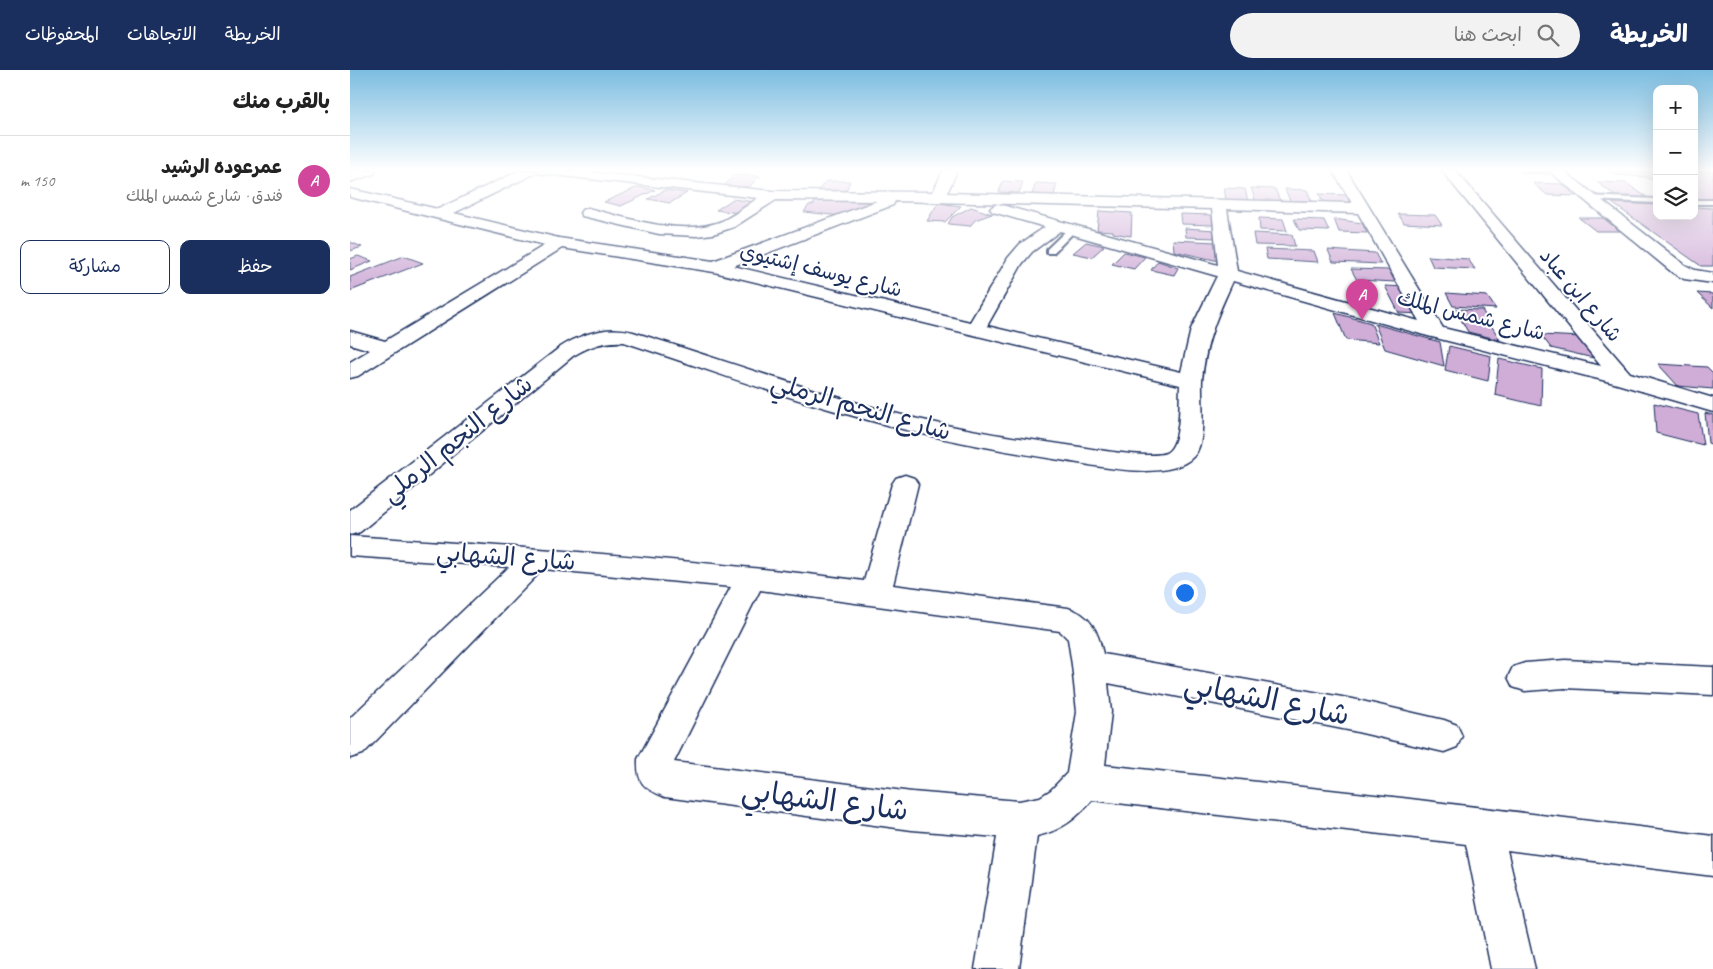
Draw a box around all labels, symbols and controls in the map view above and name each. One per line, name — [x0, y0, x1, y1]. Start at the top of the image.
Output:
search box — [1230, 13, 1580, 58]
text: الخريطة — [1610, 19, 1688, 49]
icon: search — [1534, 21, 1562, 49]
text: المحفوظات — [25, 23, 99, 45]
text: الاتجاهات — [127, 23, 197, 45]
text: الخريطة — [225, 23, 281, 45]
text: ابحث هنا — [1454, 23, 1522, 47]
map controls — [1653, 85, 1698, 220]
button: + — [1653, 85, 1698, 130]
text: بالقرب منك — [233, 88, 330, 114]
button: − — [1653, 130, 1698, 175]
text: عمرعوده الرشيد — [161, 155, 283, 179]
text: 150 m — [20, 171, 54, 191]
text: A — [310, 171, 318, 191]
button: layers — [1653, 175, 1698, 220]
text: فندق · شارع شمس الملك — [126, 186, 283, 206]
street label: شارع يوسف إشتيوي — [737, 237, 905, 305]
button: مشاركة — [20, 240, 170, 294]
button: حفظ — [180, 240, 330, 294]
street label: شارع ابن عباد — [1533, 243, 1628, 348]
pin: A — [1346, 279, 1378, 320]
street label: شارع شمس الملك — [1394, 284, 1548, 348]
street label: شارع النجم الرملي — [766, 366, 955, 453]
street label: شارع النجم الرملي — [375, 368, 542, 514]
street label: شارع الشهابي — [435, 536, 577, 583]
your location — [1172, 580, 1198, 606]
street label: شارع الشهابي — [1180, 664, 1353, 741]
street label: شارع الشهابي — [739, 771, 911, 836]

